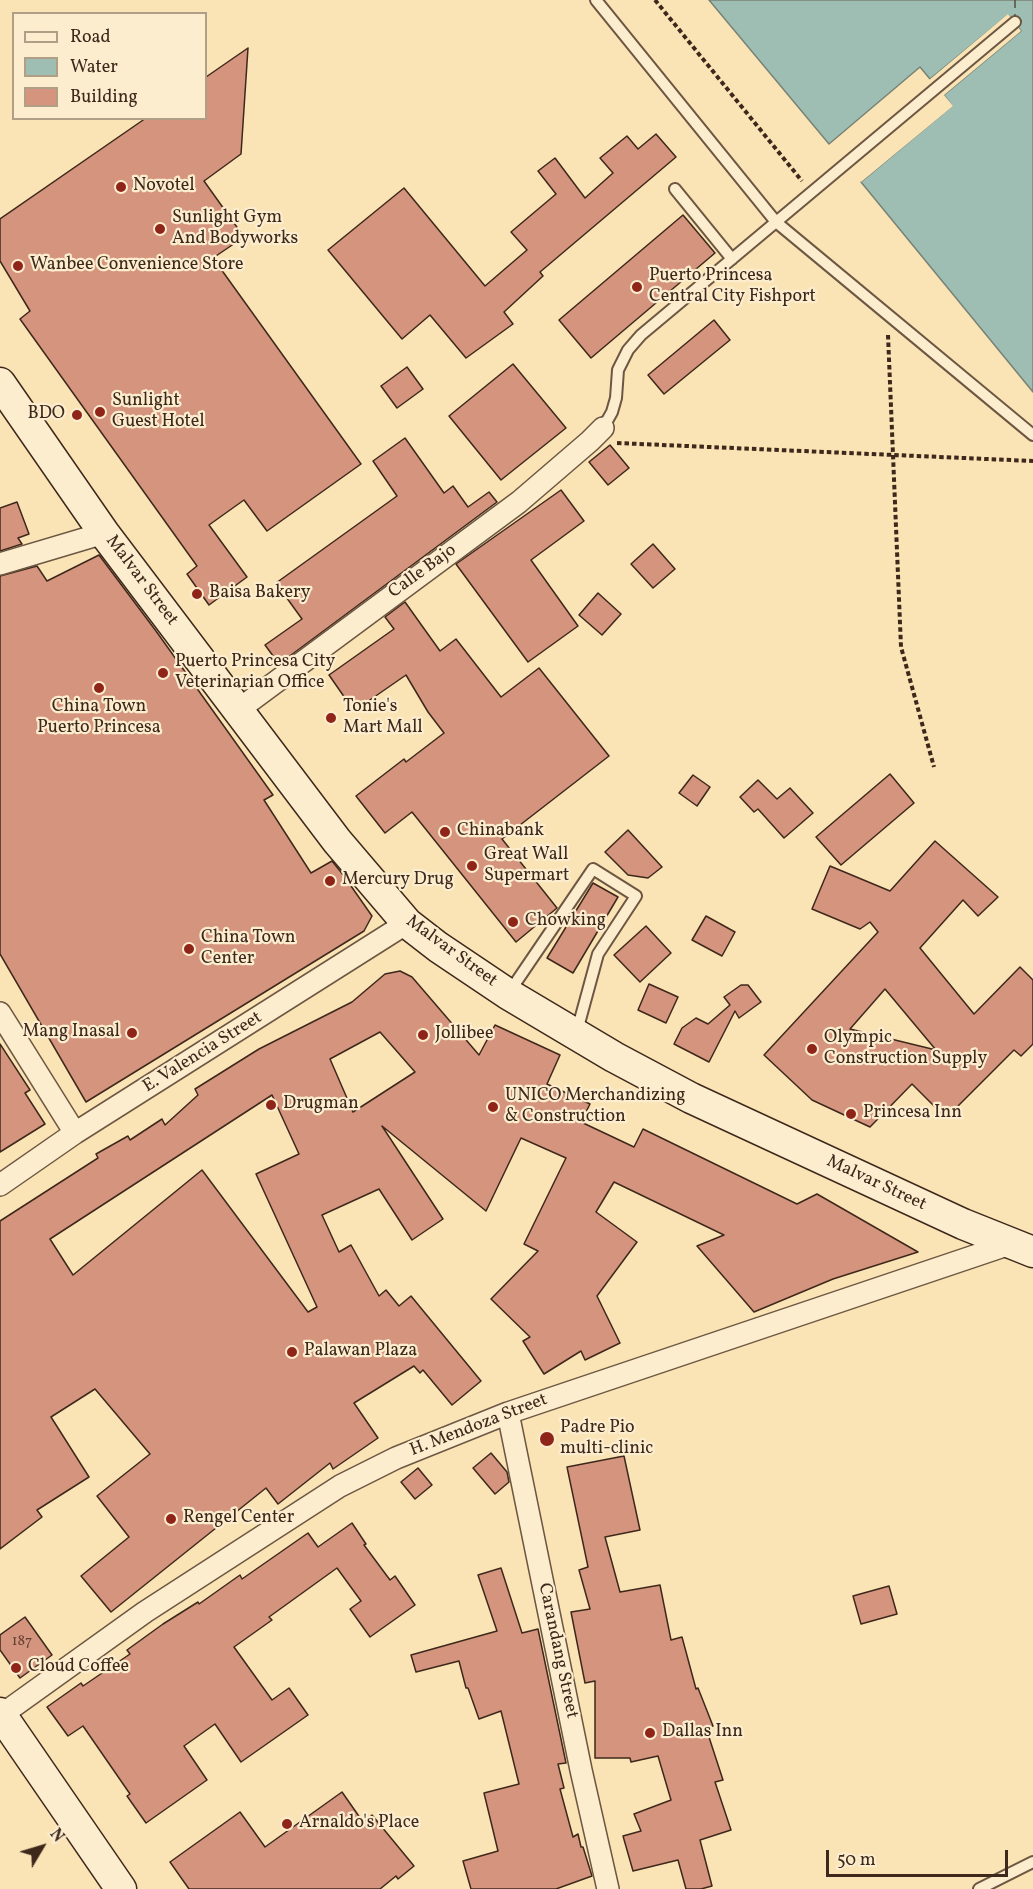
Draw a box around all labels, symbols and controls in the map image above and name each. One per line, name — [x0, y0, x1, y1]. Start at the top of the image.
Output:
legend — [12, 12, 207, 120]
text: Road — [70, 25, 111, 50]
text: Water — [70, 55, 118, 80]
text: Building — [70, 85, 138, 110]
place label: Novotel — [133, 176, 195, 198]
marker: Novotel — [114, 180, 128, 194]
place label: Sunlight Gym And Bodyworks — [172, 208, 298, 250]
marker: Sunlight Gym And Bodyworks — [153, 222, 167, 236]
place label: Wanbee Convenience Store — [30, 255, 244, 277]
marker: Wanbee Convenience Store — [11, 259, 25, 273]
place label: Puerto Princesa Central City Fishport — [649, 266, 816, 308]
marker: Puerto Princesa Central City Fishport — [630, 280, 644, 294]
place label: Sunlight Guest Hotel — [112, 391, 205, 434]
place label: BDO — [27, 404, 65, 426]
marker: Sunlight Guest Hotel — [93, 405, 107, 419]
marker: BDO — [70, 408, 84, 422]
street label: Malvar Street — [100, 531, 182, 631]
street label: Calle Bajo — [385, 540, 461, 604]
place label: Baisa Bakery — [209, 583, 310, 605]
marker: Baisa Bakery — [190, 587, 204, 601]
place label: Puerto Princesa City Veterinarian Office — [175, 652, 335, 694]
marker: Puerto Princesa City Veterinarian Office — [156, 666, 170, 680]
marker: China Town Puerto Princesa — [92, 681, 106, 695]
place label: China Town Puerto Princesa — [37, 697, 161, 740]
place label: Tonie's Mart Mall — [343, 697, 423, 740]
marker: Tonie's Mart Mall — [324, 711, 338, 725]
place label: Chinabank — [457, 821, 544, 843]
marker: Chinabank — [438, 825, 452, 839]
place label: Great Wall Supermart — [484, 845, 569, 888]
marker: Great Wall Supermart — [465, 859, 479, 873]
place label: Mercury Drug — [342, 870, 454, 892]
marker: Mercury Drug — [323, 874, 337, 888]
place label: Chowking — [525, 911, 606, 933]
street label: Malvar Street — [401, 912, 501, 992]
marker: Chowking — [506, 915, 520, 929]
place label: China Town Center — [201, 928, 296, 970]
marker: China Town Center — [182, 942, 196, 956]
street label: E. Valencia Street — [140, 1008, 266, 1098]
place label: Mang Inasal — [23, 1022, 120, 1044]
place label: Jollibee — [435, 1024, 493, 1046]
marker: Mang Inasal — [125, 1026, 139, 1040]
marker: Jollibee — [416, 1028, 430, 1042]
place label: Olympic Construction Supply — [824, 1028, 987, 1070]
marker: Olympic Construction Supply — [805, 1042, 819, 1056]
place label: UNICO Merchandizing & Construction — [505, 1086, 685, 1128]
place label: Drugman — [283, 1094, 359, 1116]
marker: Drugman — [264, 1098, 278, 1112]
marker: UNICO Merchandizing & Construction — [486, 1100, 500, 1114]
place label: Princesa Inn — [863, 1103, 962, 1125]
marker: Princesa Inn — [844, 1107, 858, 1121]
street label: Malvar Street — [823, 1151, 929, 1217]
place label: Palawan Plaza — [304, 1341, 417, 1363]
marker: Palawan Plaza — [285, 1345, 299, 1359]
street label: H. Mendoza Street — [407, 1390, 551, 1462]
place label: Padre Pio multi-clinic — [560, 1418, 653, 1460]
marker: Padre Pio multi-clinic — [538, 1430, 556, 1448]
place label: Rengel Center — [183, 1508, 294, 1530]
marker: Rengel Center — [164, 1512, 178, 1526]
street label: Carandang Street — [532, 1581, 582, 1721]
house number: 187 — [12, 1633, 32, 1651]
place label: Cloud Coffee — [28, 1657, 129, 1679]
marker: Cloud Coffee — [9, 1661, 23, 1675]
place label: Dallas Inn — [662, 1722, 743, 1744]
marker: Dallas Inn — [643, 1726, 657, 1740]
place label: Arnaldo's Place — [299, 1813, 419, 1835]
north arrow — [12, 1817, 72, 1877]
marker: Arnaldo's Place — [280, 1817, 294, 1831]
text: N — [44, 1825, 68, 1847]
scale bar — [829, 1838, 1010, 1876]
text: 50 m — [837, 1848, 876, 1873]

